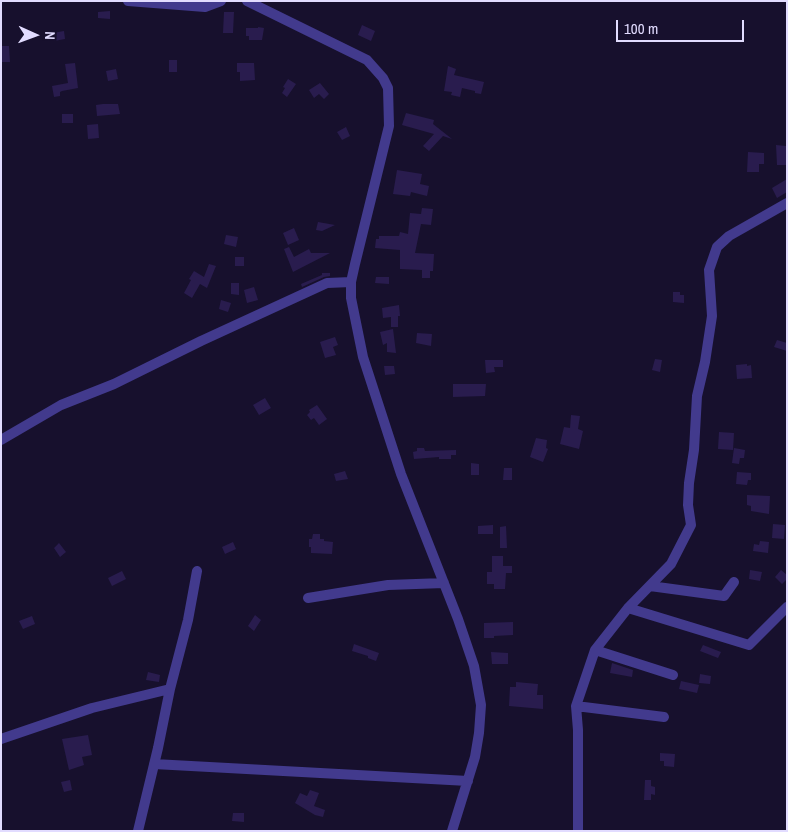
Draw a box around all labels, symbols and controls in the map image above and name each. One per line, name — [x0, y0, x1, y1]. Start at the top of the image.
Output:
north arrow — [10, 10, 60, 60]
scale bar — [618, 10, 746, 42]
text: 100 m — [624, 18, 658, 39]
text: N — [41, 31, 59, 40]

